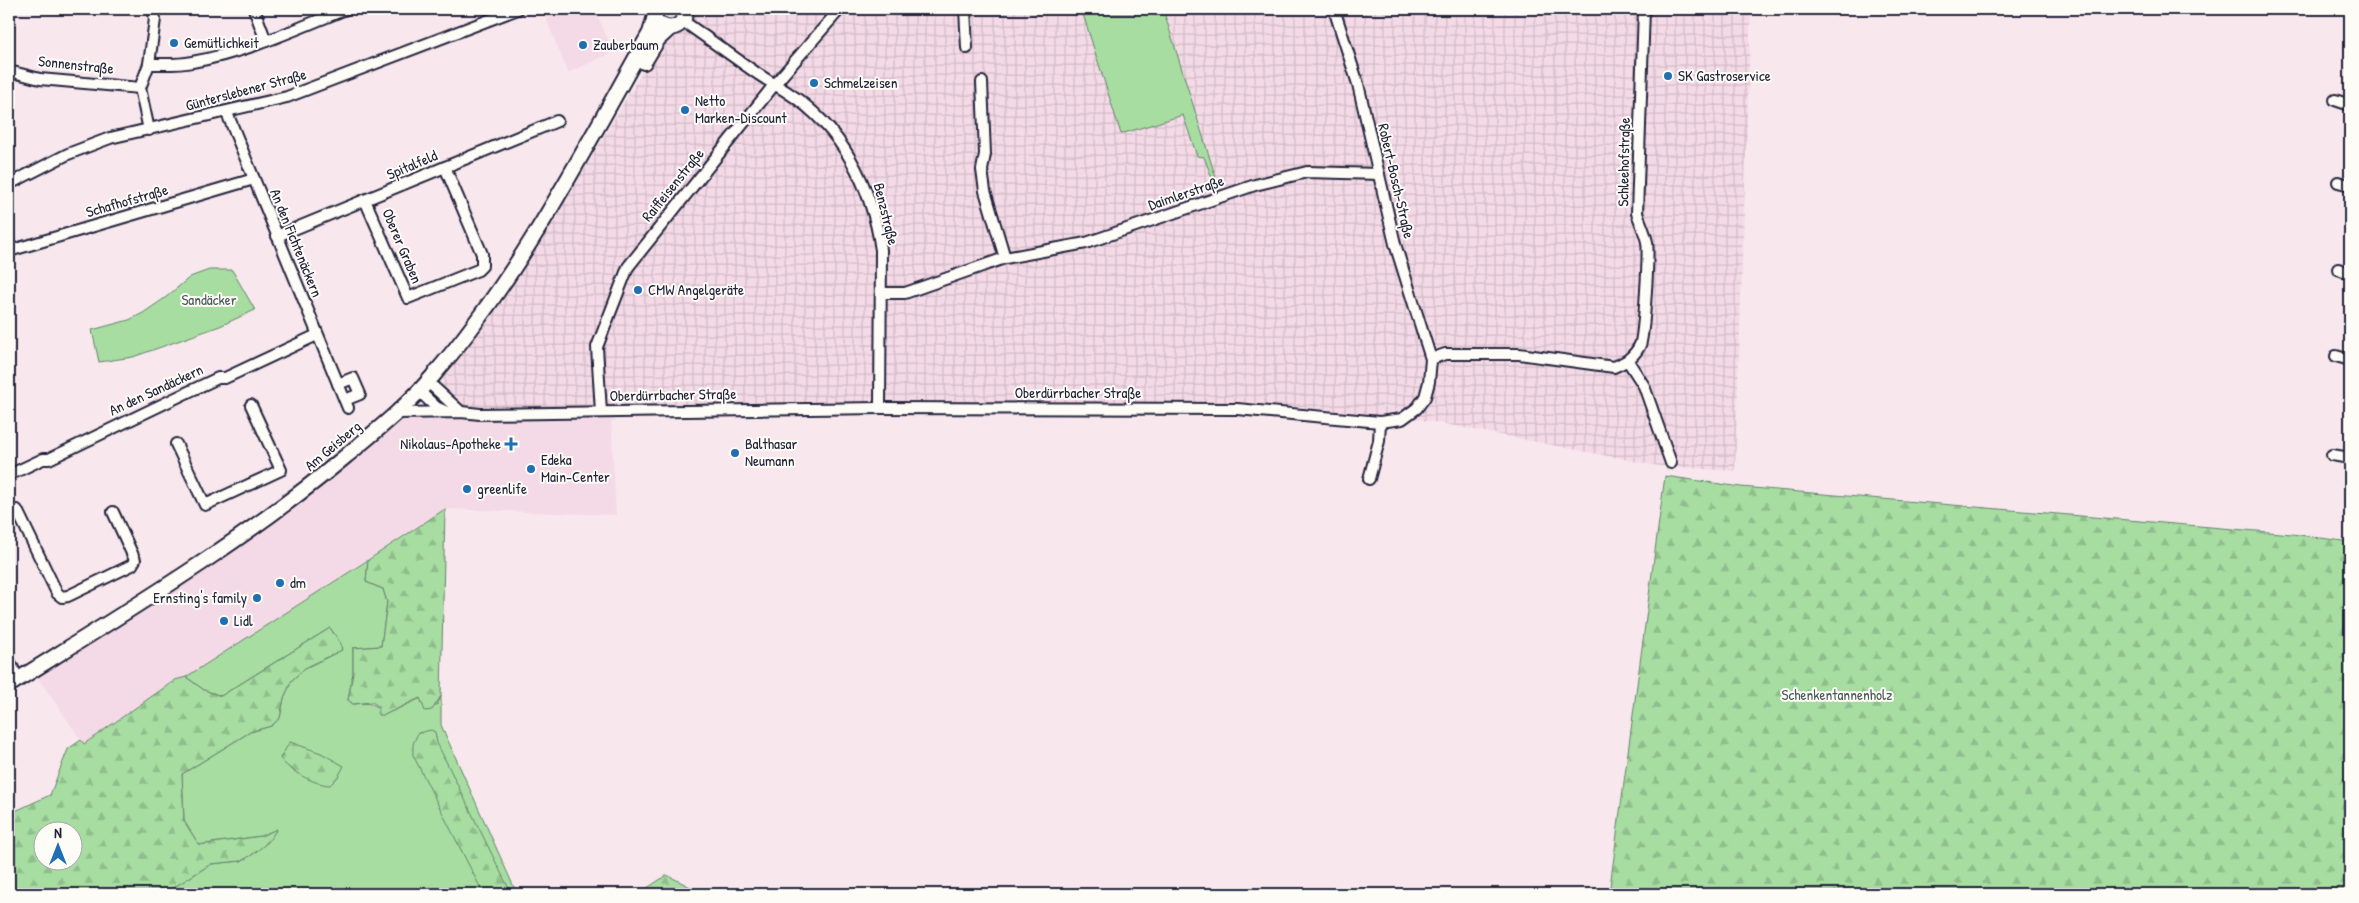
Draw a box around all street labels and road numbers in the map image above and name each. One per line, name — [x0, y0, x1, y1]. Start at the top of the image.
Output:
street label: Sonnenstraße — [37, 50, 115, 79]
street label: Günterslebener Straße — [183, 63, 309, 116]
street label: Schleehofstraße — [1612, 117, 1635, 207]
street label: Robert-Bosch-Straße — [1373, 121, 1420, 240]
street label: Spitalfeld — [383, 144, 440, 185]
street label: Raiffeisenstraße — [637, 144, 709, 226]
street label: Daimlerstraße — [1145, 170, 1227, 215]
street label: Schafhofstraße — [83, 179, 170, 222]
street label: Benzstraße — [869, 181, 904, 247]
street label: An den Fichtenäckern — [265, 186, 328, 300]
street label: Oberer Graben — [377, 205, 428, 287]
street label: An den Sandäckern — [105, 359, 206, 421]
street label: Oberdürrbacher Straße — [1015, 382, 1141, 403]
street label: Oberdürrbacher Straße — [609, 383, 737, 406]
street label: Am Geisberg — [300, 416, 366, 475]

